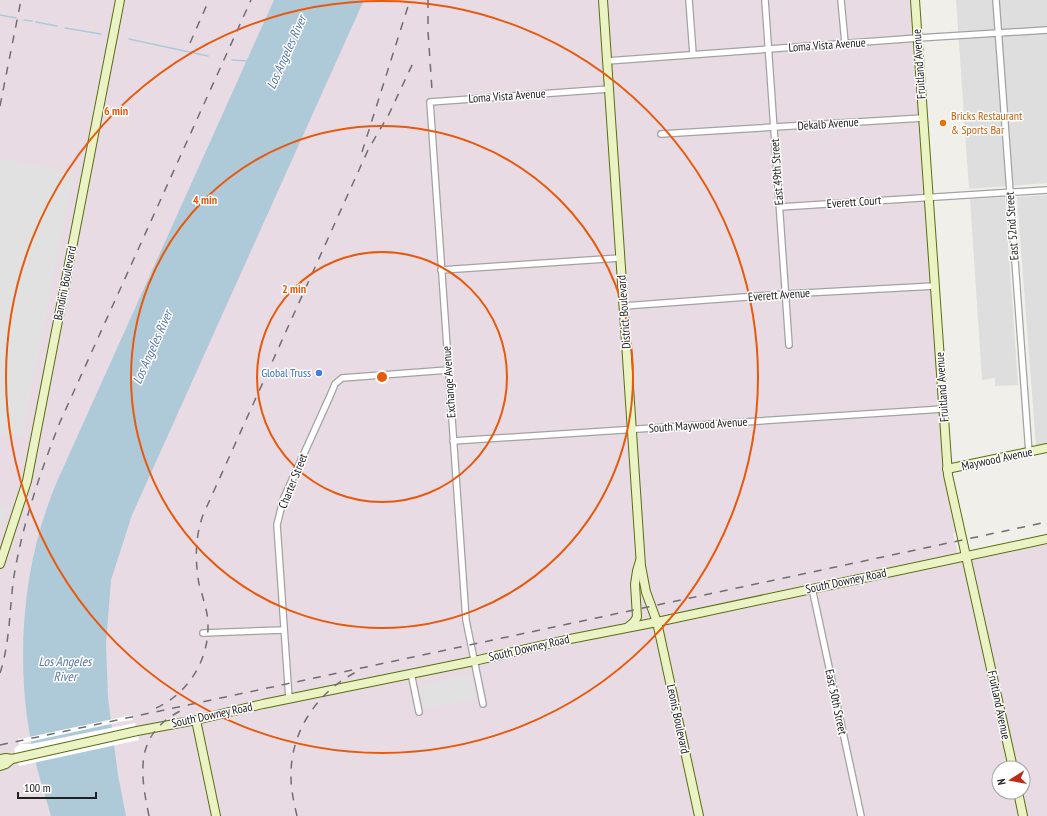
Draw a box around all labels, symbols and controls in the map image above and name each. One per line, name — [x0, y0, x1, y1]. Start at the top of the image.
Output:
water label: Los Angeles River — [263, 11, 311, 92]
street label: Fruitland Avenue — [909, 29, 928, 99]
street label: Loma Vista Avenue — [788, 34, 866, 55]
street label: Loma Vista Avenue — [468, 85, 546, 106]
text: 6 min — [104, 103, 128, 118]
place label: Bricks Restaurant & Sports Bar — [951, 108, 1023, 137]
street label: Dekalb Avenue — [797, 114, 859, 133]
marker: Bricks Restaurant & Sports Bar — [938, 118, 948, 128]
street label: East 49th Street — [767, 138, 786, 206]
street label: East 52nd Street — [1002, 191, 1021, 261]
text: 4 min — [193, 192, 217, 207]
street label: Everett Court — [826, 192, 882, 211]
street label: Bandini Boulevard — [50, 244, 79, 321]
street label: District Boulevard — [613, 275, 634, 349]
text: 2 min — [282, 281, 306, 296]
street label: Everett Avenue — [747, 285, 811, 304]
water label: Los Angeles River — [129, 306, 177, 387]
street label: Exchange Avenue — [438, 345, 459, 419]
street label: Fruitland Avenue — [932, 352, 951, 422]
place label: Global Truss — [261, 365, 311, 380]
marker: Global Truss — [314, 368, 324, 378]
centre of rings — [375, 370, 389, 384]
street label: South Maywood Avenue — [648, 414, 748, 435]
street label: Maywood Avenue — [960, 444, 1034, 473]
street label: Charter Street — [275, 450, 311, 511]
street label: South Downey Road — [804, 565, 888, 596]
street label: South Downey Road — [487, 631, 571, 664]
water label: Los Angeles River — [39, 653, 93, 685]
street label: East 50th Street — [822, 668, 851, 737]
street label: Fruitland Avenue — [985, 669, 1014, 741]
street label: Leonis Boulevard — [664, 683, 693, 755]
street label: South Downey Road — [170, 699, 254, 730]
north arrow — [991, 760, 1031, 800]
scale bar — [18, 774, 96, 800]
text: N — [994, 778, 1009, 786]
text: 100 m — [24, 780, 51, 795]

